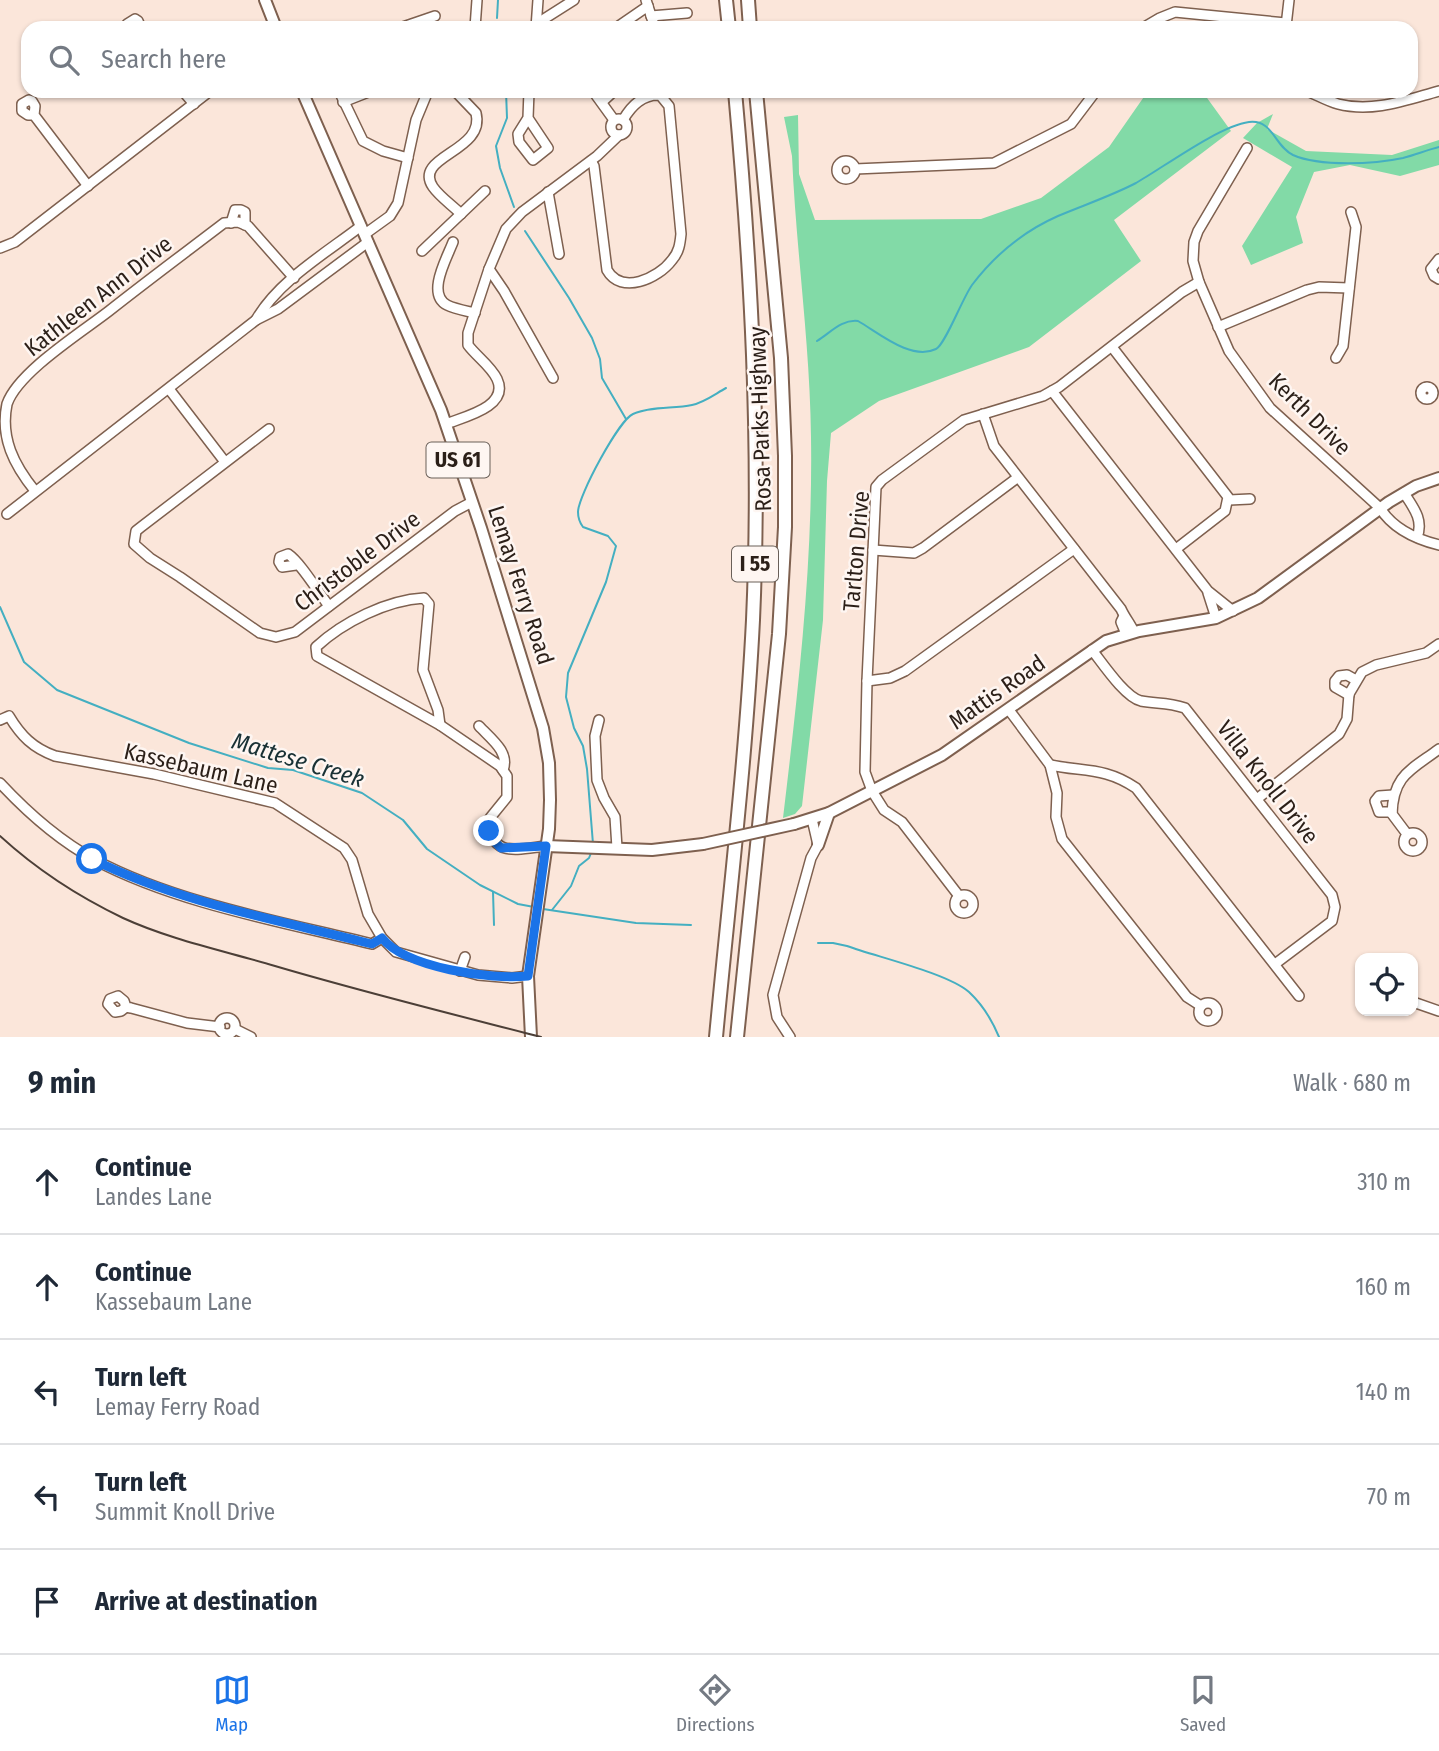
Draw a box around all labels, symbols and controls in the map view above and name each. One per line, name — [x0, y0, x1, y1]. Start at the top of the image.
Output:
search box — [21, 21, 1418, 98]
icon: search — [45, 41, 83, 79]
text: Search here — [101, 44, 226, 75]
street label: Kathleen Ann Drive — [19, 230, 177, 362]
street label: Rosa Parks Highway — [743, 325, 777, 512]
street label: Kerth Drive — [1263, 367, 1357, 461]
road number: US 61 — [426, 442, 490, 477]
street label: Tarlton Drive — [837, 490, 875, 612]
street label: Lemay Ferry Road — [482, 502, 560, 668]
street label: Christoble Drive — [289, 505, 425, 617]
road number: I 55 — [732, 546, 778, 582]
street label: Mattis Road — [943, 649, 1051, 735]
street label: Villa Knoll Drive — [1211, 715, 1325, 849]
water label: Mattese Creek — [228, 727, 368, 793]
street label: Kassebaum Lane — [121, 737, 281, 799]
route end — [473, 815, 504, 846]
route start — [76, 843, 107, 874]
map controls — [1355, 953, 1418, 1016]
button: locate — [1355, 953, 1418, 1016]
text: 9 min — [28, 1065, 96, 1101]
text: Walk · 680 m — [1293, 1069, 1411, 1097]
text: Continue — [95, 1152, 192, 1183]
icon: ahead — [28, 1163, 66, 1201]
text: 310 m — [1357, 1168, 1411, 1196]
text: Landes Lane — [95, 1183, 212, 1211]
text: Continue — [95, 1257, 192, 1288]
icon: ahead — [28, 1268, 66, 1306]
text: 160 m — [1356, 1273, 1411, 1301]
text: Kassebaum Lane — [95, 1288, 252, 1316]
text: Turn left — [95, 1362, 187, 1393]
icon: left — [28, 1373, 66, 1411]
text: 140 m — [1356, 1378, 1411, 1406]
text: Lemay Ferry Road — [95, 1393, 260, 1421]
text: Turn left — [95, 1467, 187, 1498]
icon: left — [28, 1478, 66, 1516]
text: 70 m — [1367, 1483, 1411, 1511]
text: Summit Knoll Drive — [95, 1498, 275, 1526]
icon: arrive — [28, 1583, 66, 1621]
text: Arrive at destination — [95, 1586, 318, 1617]
tab: Map — [213, 1671, 251, 1736]
tab: Directions — [676, 1671, 755, 1736]
tab: Saved — [1180, 1671, 1226, 1736]

